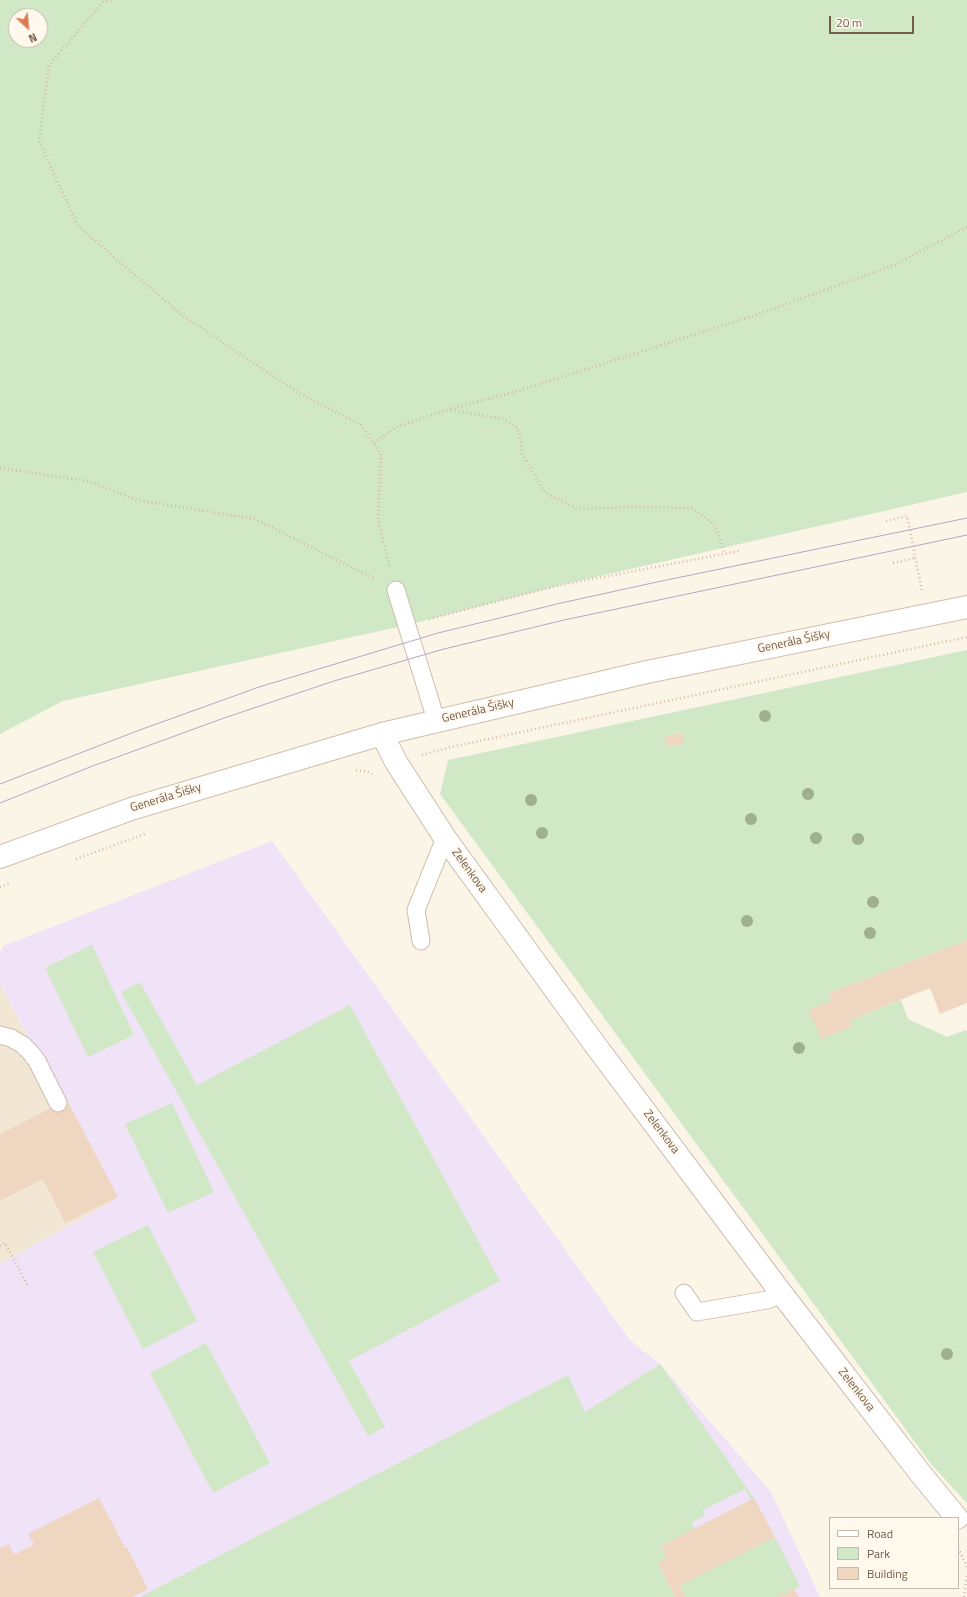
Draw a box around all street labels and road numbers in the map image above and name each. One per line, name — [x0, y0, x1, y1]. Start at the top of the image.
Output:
street label: Generála Šišky — [756, 627, 832, 657]
street label: Generála Šišky — [440, 696, 516, 726]
street label: Generála Šišky — [129, 780, 203, 816]
street label: Zelenkova — [448, 846, 490, 896]
street label: Zelenkova — [640, 1107, 682, 1157]
street label: Zelenkova — [835, 1365, 877, 1415]

